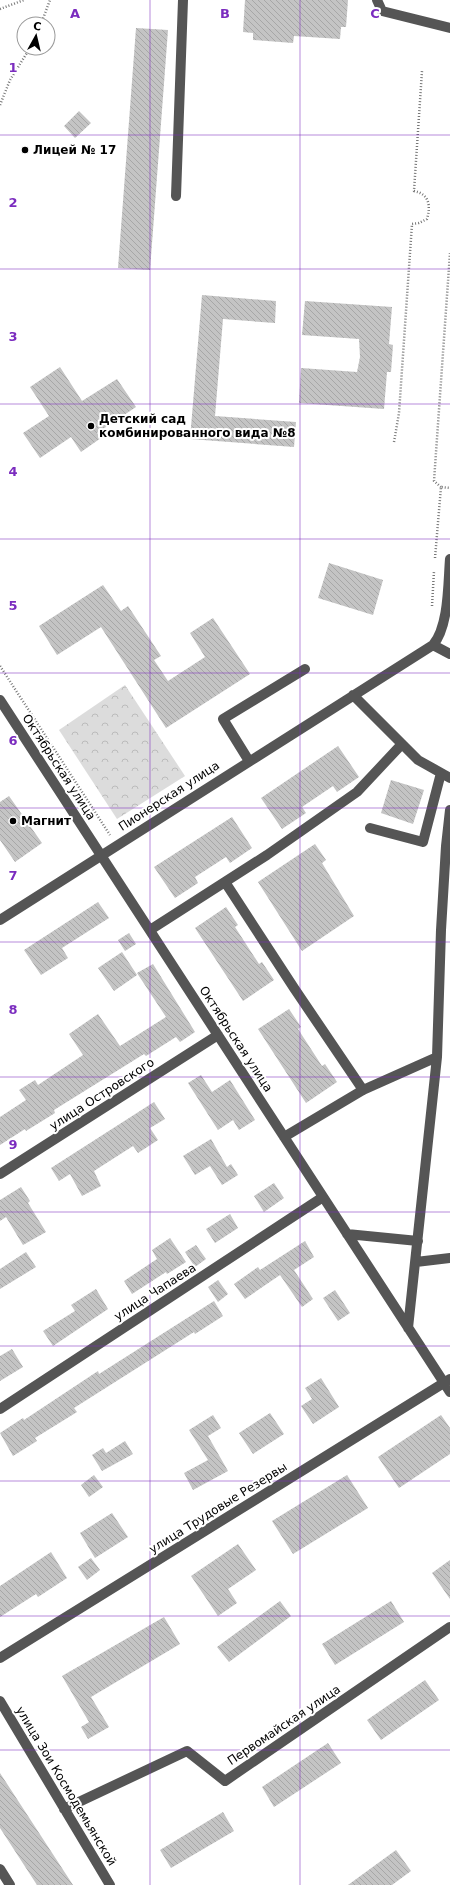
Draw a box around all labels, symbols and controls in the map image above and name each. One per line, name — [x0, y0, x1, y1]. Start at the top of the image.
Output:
text: A — [70, 6, 80, 21]
text: B — [220, 6, 230, 21]
text: C — [370, 6, 380, 21]
north arrow — [16, 16, 56, 56]
text: С — [32, 20, 42, 34]
text: 1 — [8, 60, 18, 75]
place label: Лицей № 17 — [33, 143, 116, 157]
marker: Лицей № 17 — [20, 145, 30, 155]
text: 2 — [8, 195, 18, 210]
text: 3 — [8, 329, 18, 344]
place label: Детский сад комбинированного вида №8 — [99, 412, 295, 440]
marker: Детский сад комбинированного вида №8 — [86, 421, 96, 431]
text: 4 — [8, 464, 18, 479]
text: 5 — [8, 598, 18, 613]
street label: Октябрьская улица — [20, 711, 98, 823]
text: 6 — [8, 733, 18, 748]
street label: Пионерская улица — [116, 758, 222, 834]
place label: Магнит — [21, 814, 71, 828]
marker: Магнит — [8, 816, 18, 826]
text: 7 — [8, 868, 18, 883]
street label: Октябрьская улица — [197, 983, 275, 1095]
text: 8 — [8, 1002, 18, 1017]
street label: улица Островского — [47, 1055, 157, 1133]
text: 9 — [8, 1137, 18, 1152]
street label: улица Чапаева — [112, 1260, 198, 1324]
street label: улица Трудовые Резервы — [146, 1460, 290, 1556]
street label: Первомайская улица — [225, 1682, 343, 1768]
street label: улица Зои Космодемьянской — [13, 1704, 119, 1868]

